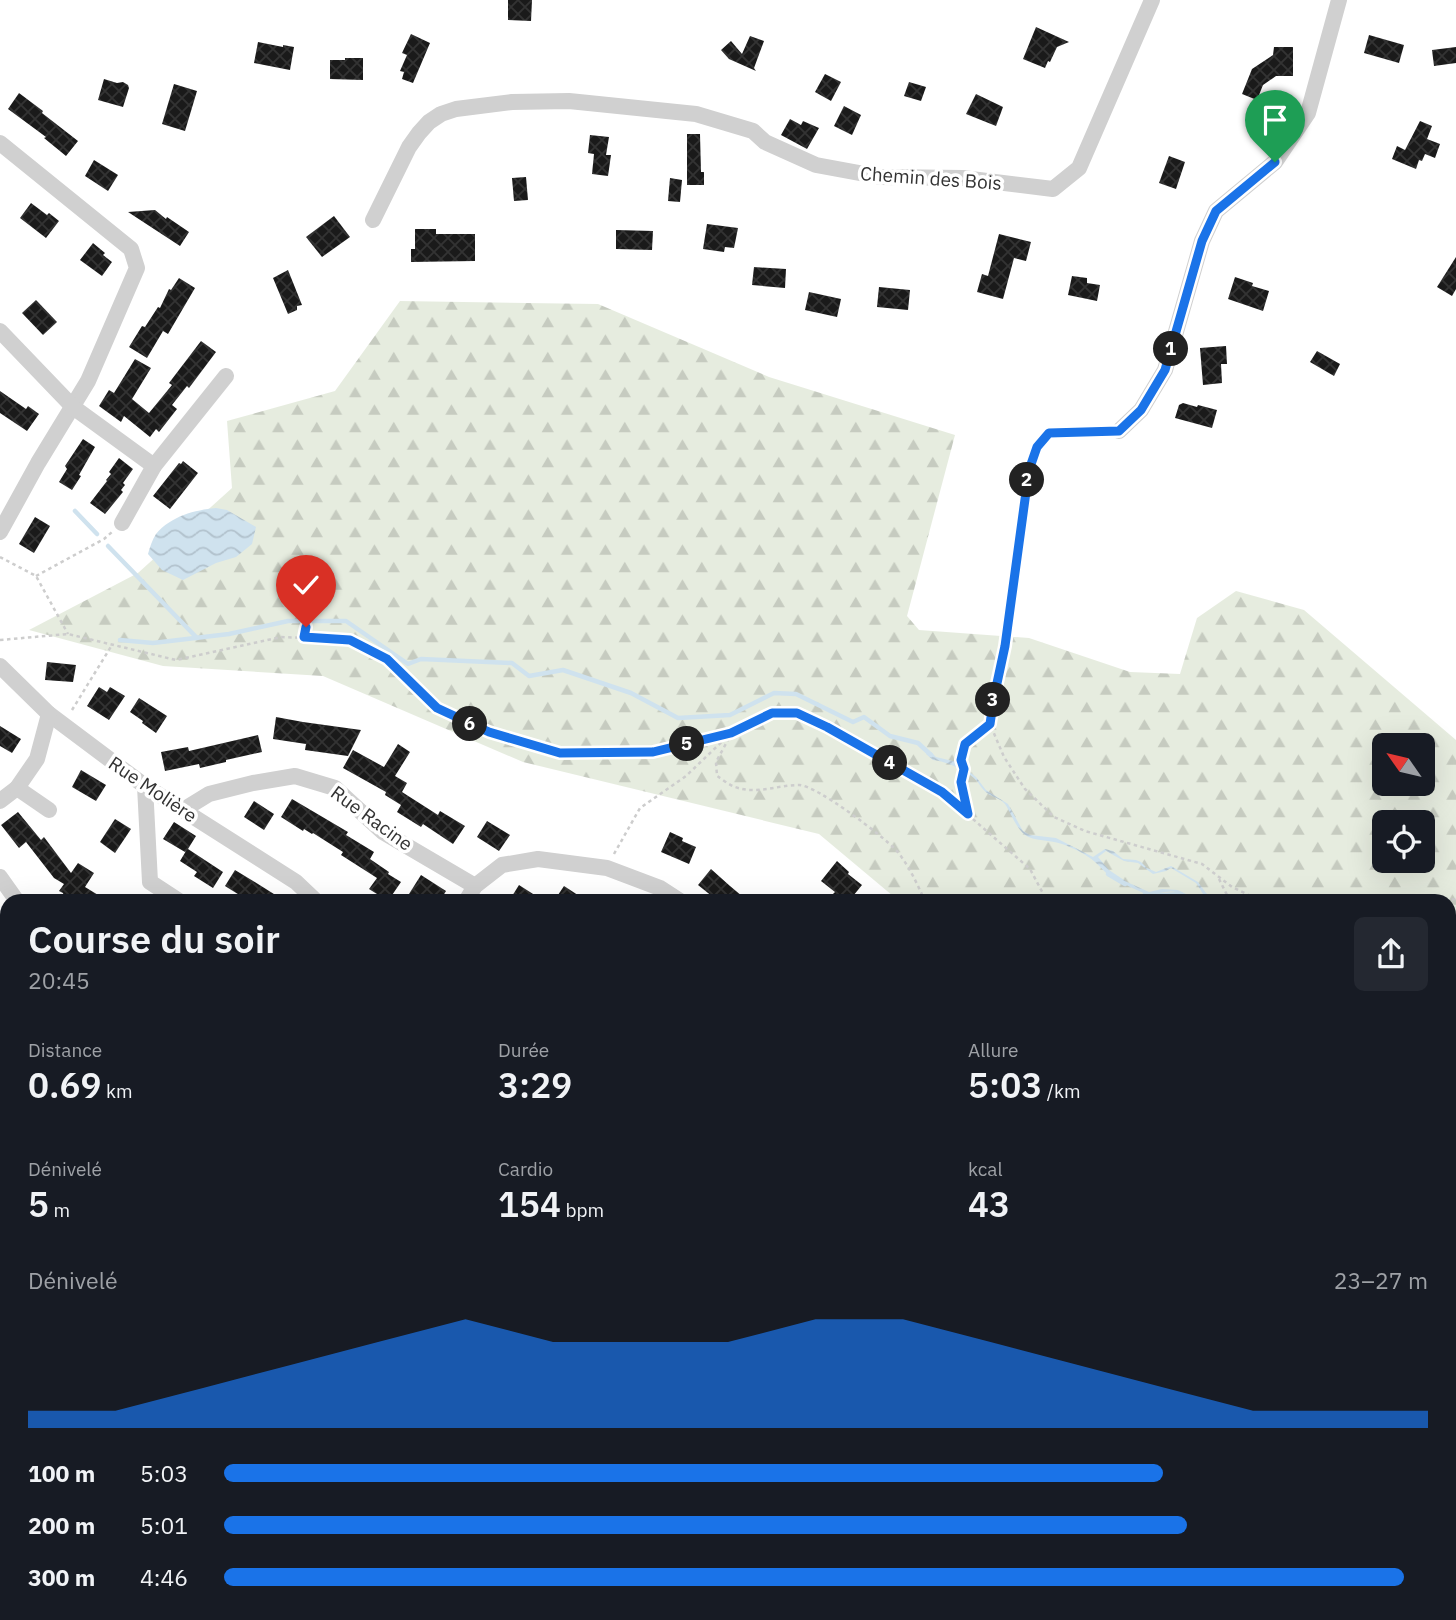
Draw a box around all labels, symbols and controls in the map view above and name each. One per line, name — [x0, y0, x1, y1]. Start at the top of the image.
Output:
pin — [1245, 90, 1305, 162]
icon: arrive — [1256, 101, 1294, 139]
street label: Chemin des Bois — [859, 161, 1003, 195]
pin: 1 — [1154, 332, 1188, 366]
text: 1 — [1165, 336, 1176, 360]
pin: 2 — [1010, 462, 1044, 498]
text: 2 — [1021, 467, 1032, 491]
pin — [276, 555, 336, 627]
icon: check — [287, 566, 325, 604]
pin: 3 — [976, 682, 1010, 718]
text: 3 — [987, 687, 998, 711]
pin: 6 — [452, 706, 488, 742]
text: 6 — [464, 711, 475, 735]
pin: 5 — [670, 726, 704, 762]
text: 5 — [681, 731, 692, 755]
north arrow — [1372, 733, 1435, 796]
map controls — [1372, 733, 1435, 873]
pin: 4 — [872, 746, 908, 780]
text: 4 — [884, 750, 895, 774]
street label: Rue Molière — [104, 751, 202, 827]
street label: Rue Racine — [326, 780, 418, 856]
button: locate — [1372, 810, 1435, 873]
text: Course du soir — [28, 914, 280, 963]
button: share — [1354, 917, 1428, 991]
text: 20:45 — [28, 965, 90, 995]
text: Distance — [28, 1038, 102, 1062]
text: Durée — [498, 1038, 549, 1062]
text: Allure — [968, 1038, 1019, 1062]
text: 0.69 — [28, 1062, 101, 1108]
text: 3:29 — [498, 1062, 572, 1108]
text: 5:03 — [968, 1062, 1042, 1108]
text: km — [101, 1079, 133, 1103]
text: /km — [1042, 1079, 1081, 1103]
text: Dénivelé — [28, 1157, 102, 1181]
text: Cardio — [498, 1157, 553, 1181]
text: kcal — [968, 1157, 1003, 1181]
text: 5 — [28, 1181, 49, 1227]
text: 154 — [498, 1181, 561, 1227]
text: 43 — [968, 1181, 1010, 1227]
text: m — [49, 1198, 70, 1222]
text: bpm — [561, 1198, 604, 1222]
text: Dénivelé — [28, 1265, 118, 1295]
text: 23–27 m — [1334, 1265, 1428, 1295]
text: 100 m — [28, 1458, 95, 1488]
text: 5:03 — [140, 1458, 188, 1488]
text: 200 m — [28, 1510, 95, 1540]
text: 5:01 — [140, 1510, 188, 1540]
text: 300 m — [28, 1562, 95, 1592]
text: 4:46 — [140, 1562, 188, 1592]

